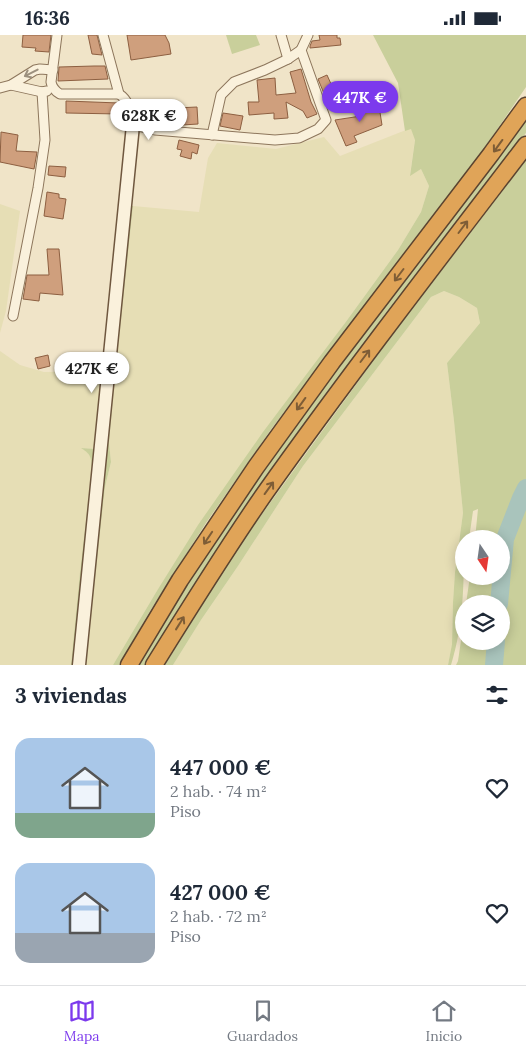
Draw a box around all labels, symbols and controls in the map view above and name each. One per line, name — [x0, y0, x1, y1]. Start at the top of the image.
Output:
text: 16:36 — [25, 6, 70, 30]
one-way arrow — [24, 69, 39, 78]
pin: 447K € — [319, 81, 401, 123]
text: 447K € — [333, 87, 387, 107]
pin: 628K € — [108, 99, 190, 141]
text: 628K € — [121, 105, 177, 125]
one-way arrow — [493, 138, 503, 152]
one-way arrow — [458, 221, 469, 234]
one-way arrow — [394, 268, 404, 282]
one-way arrow — [359, 350, 370, 363]
pin: 427K € — [51, 351, 133, 394]
text: 427K € — [65, 358, 119, 378]
one-way arrow — [296, 397, 306, 411]
one-way arrow — [264, 481, 274, 495]
one-way arrow — [203, 530, 213, 544]
north arrow — [455, 530, 510, 585]
map controls — [455, 530, 510, 650]
button: layers — [455, 595, 510, 650]
one-way arrow — [175, 617, 185, 631]
icon: filters — [483, 681, 511, 709]
text: 3 viviendas — [15, 682, 127, 709]
text: 447 000 € — [170, 754, 271, 781]
icon: home — [55, 758, 115, 818]
icon: heart — [483, 774, 511, 802]
text: 2 hab. · 74 m² — [170, 781, 267, 801]
text: Piso — [170, 801, 201, 821]
text: 427 000 € — [170, 879, 271, 906]
icon: home — [55, 883, 115, 943]
icon: heart — [483, 899, 511, 927]
text: 2 hab. · 72 m² — [170, 906, 267, 926]
text: Piso — [170, 926, 201, 946]
tab: Mapa — [64, 997, 99, 1045]
tab: Guardados — [227, 997, 298, 1045]
tab: Inicio — [426, 997, 462, 1045]

